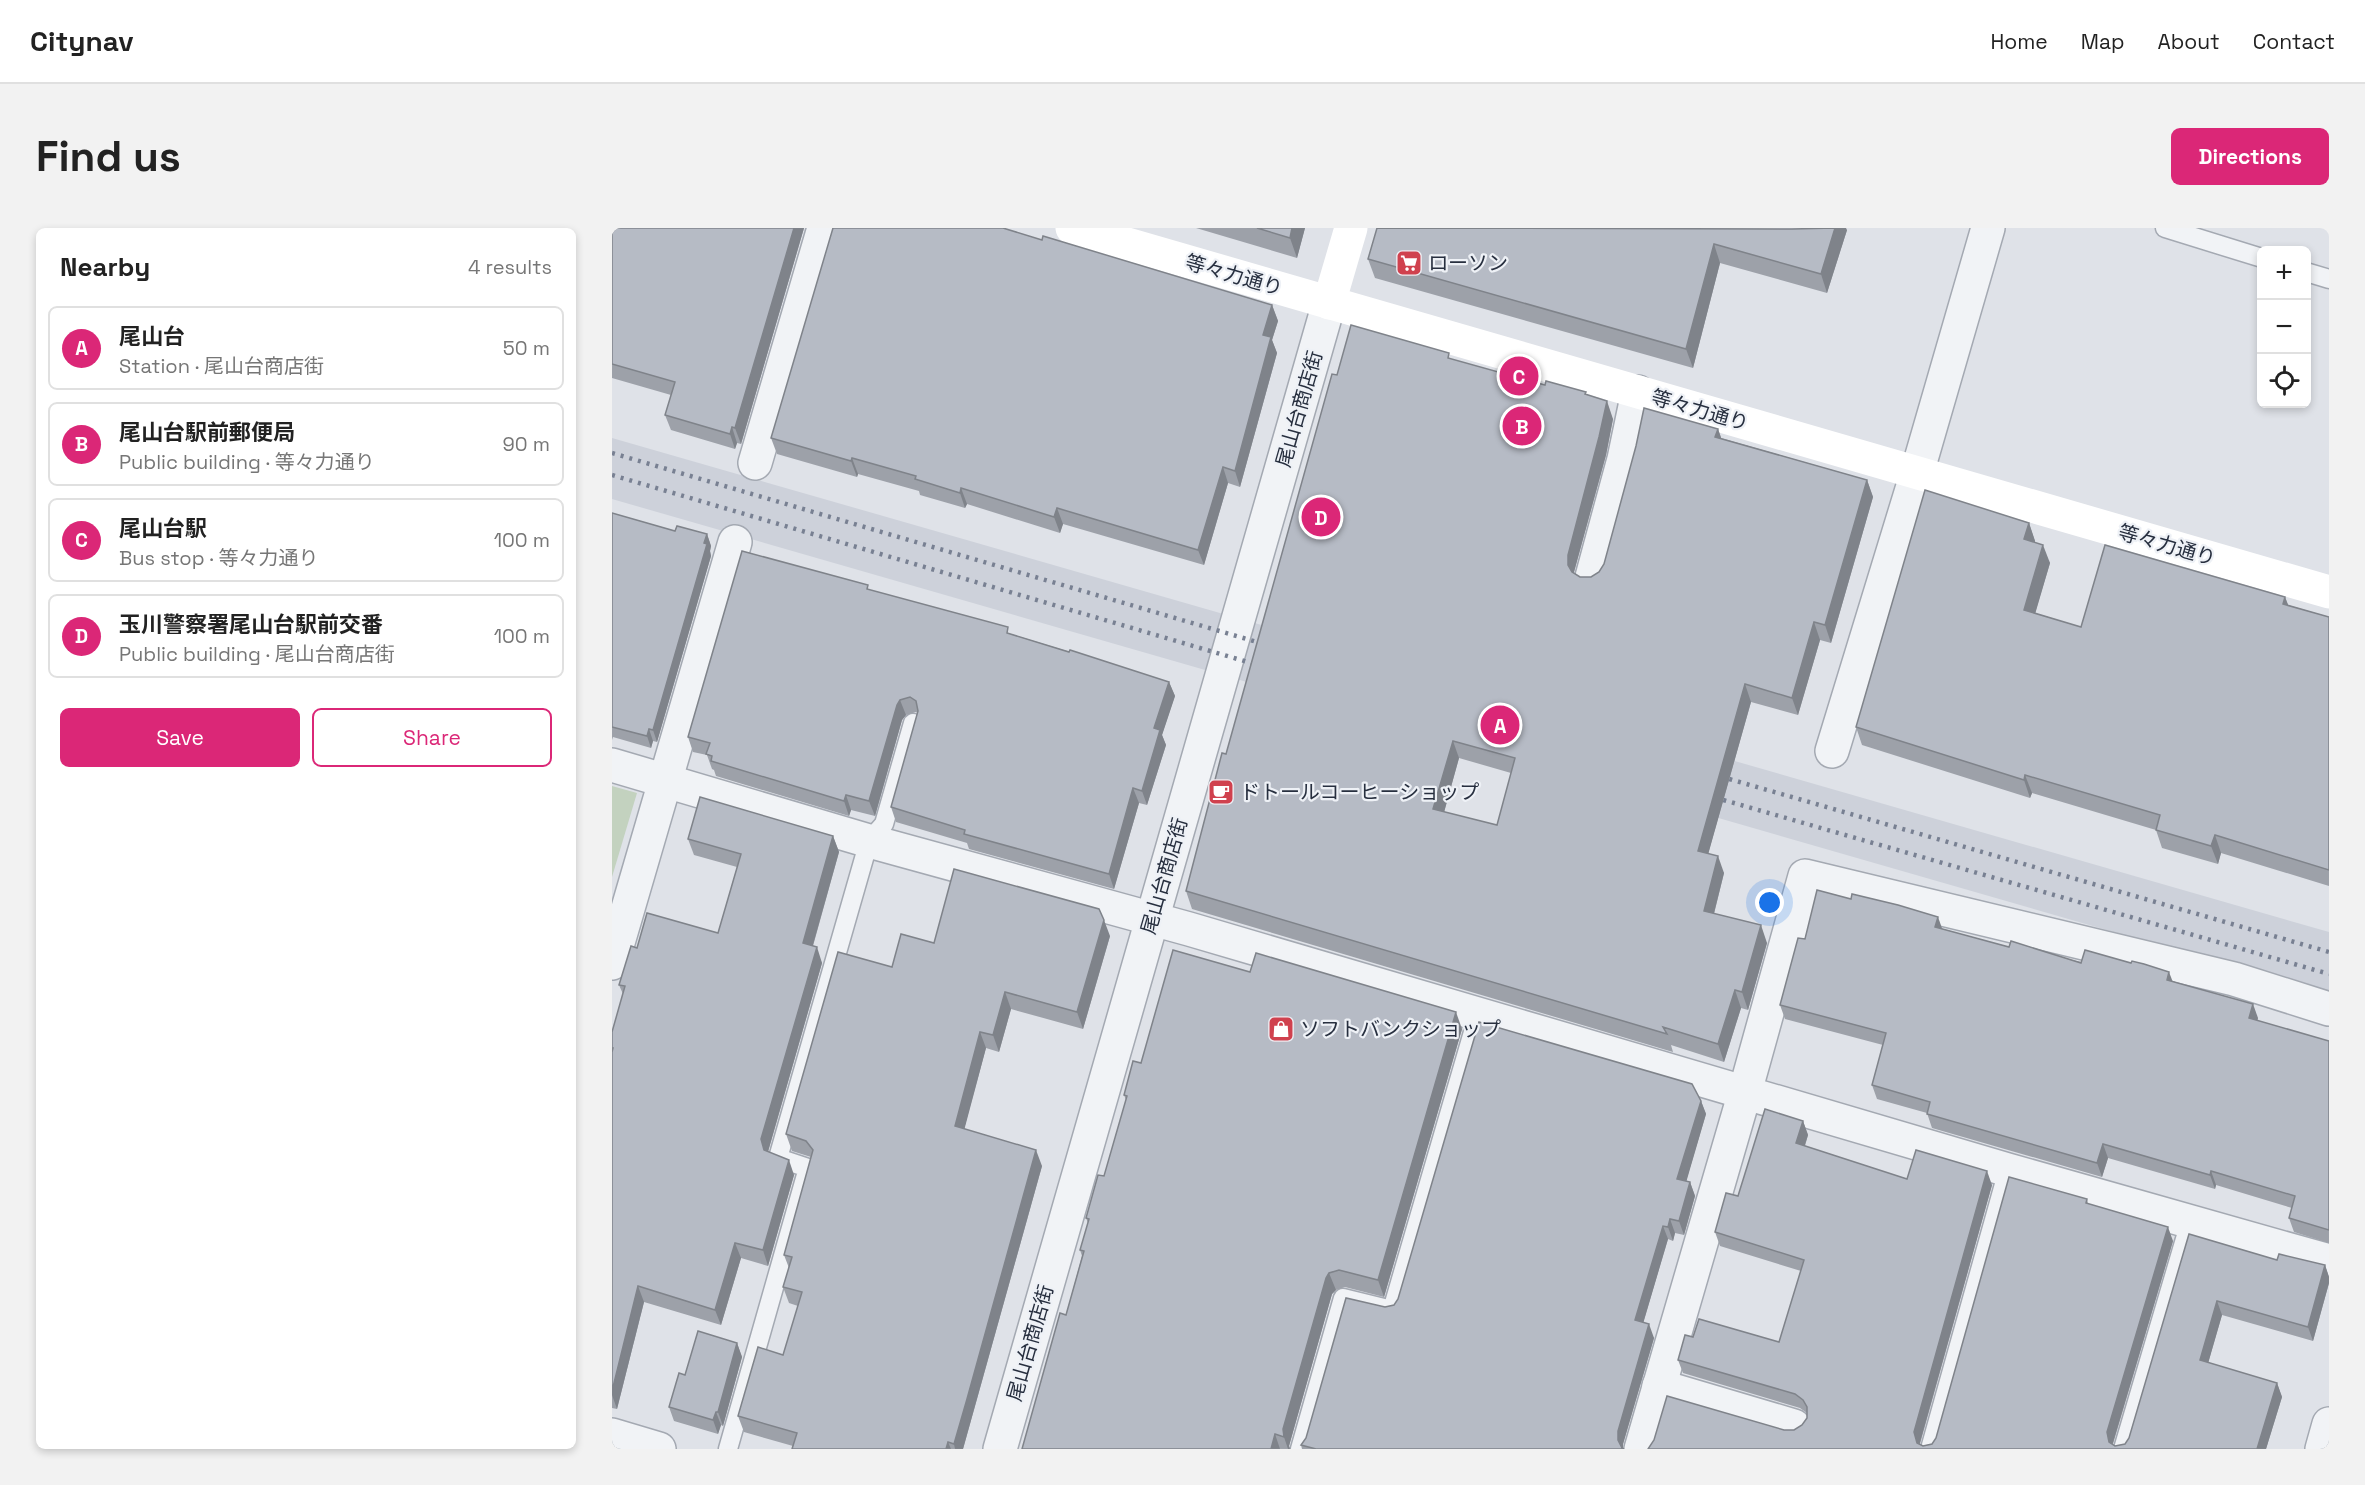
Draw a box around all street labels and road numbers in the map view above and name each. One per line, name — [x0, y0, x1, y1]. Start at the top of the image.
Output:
street label: 等々力通り — [1182, 249, 1286, 301]
street label: 尾山台商店街 — [1270, 348, 1328, 470]
street label: 等々力通り — [1648, 384, 1752, 436]
street label: 等々力通り — [2115, 519, 2219, 571]
street label: 尾山台商店街 — [1135, 815, 1193, 937]
street label: 尾山台商店街 — [1001, 1282, 1059, 1404]

